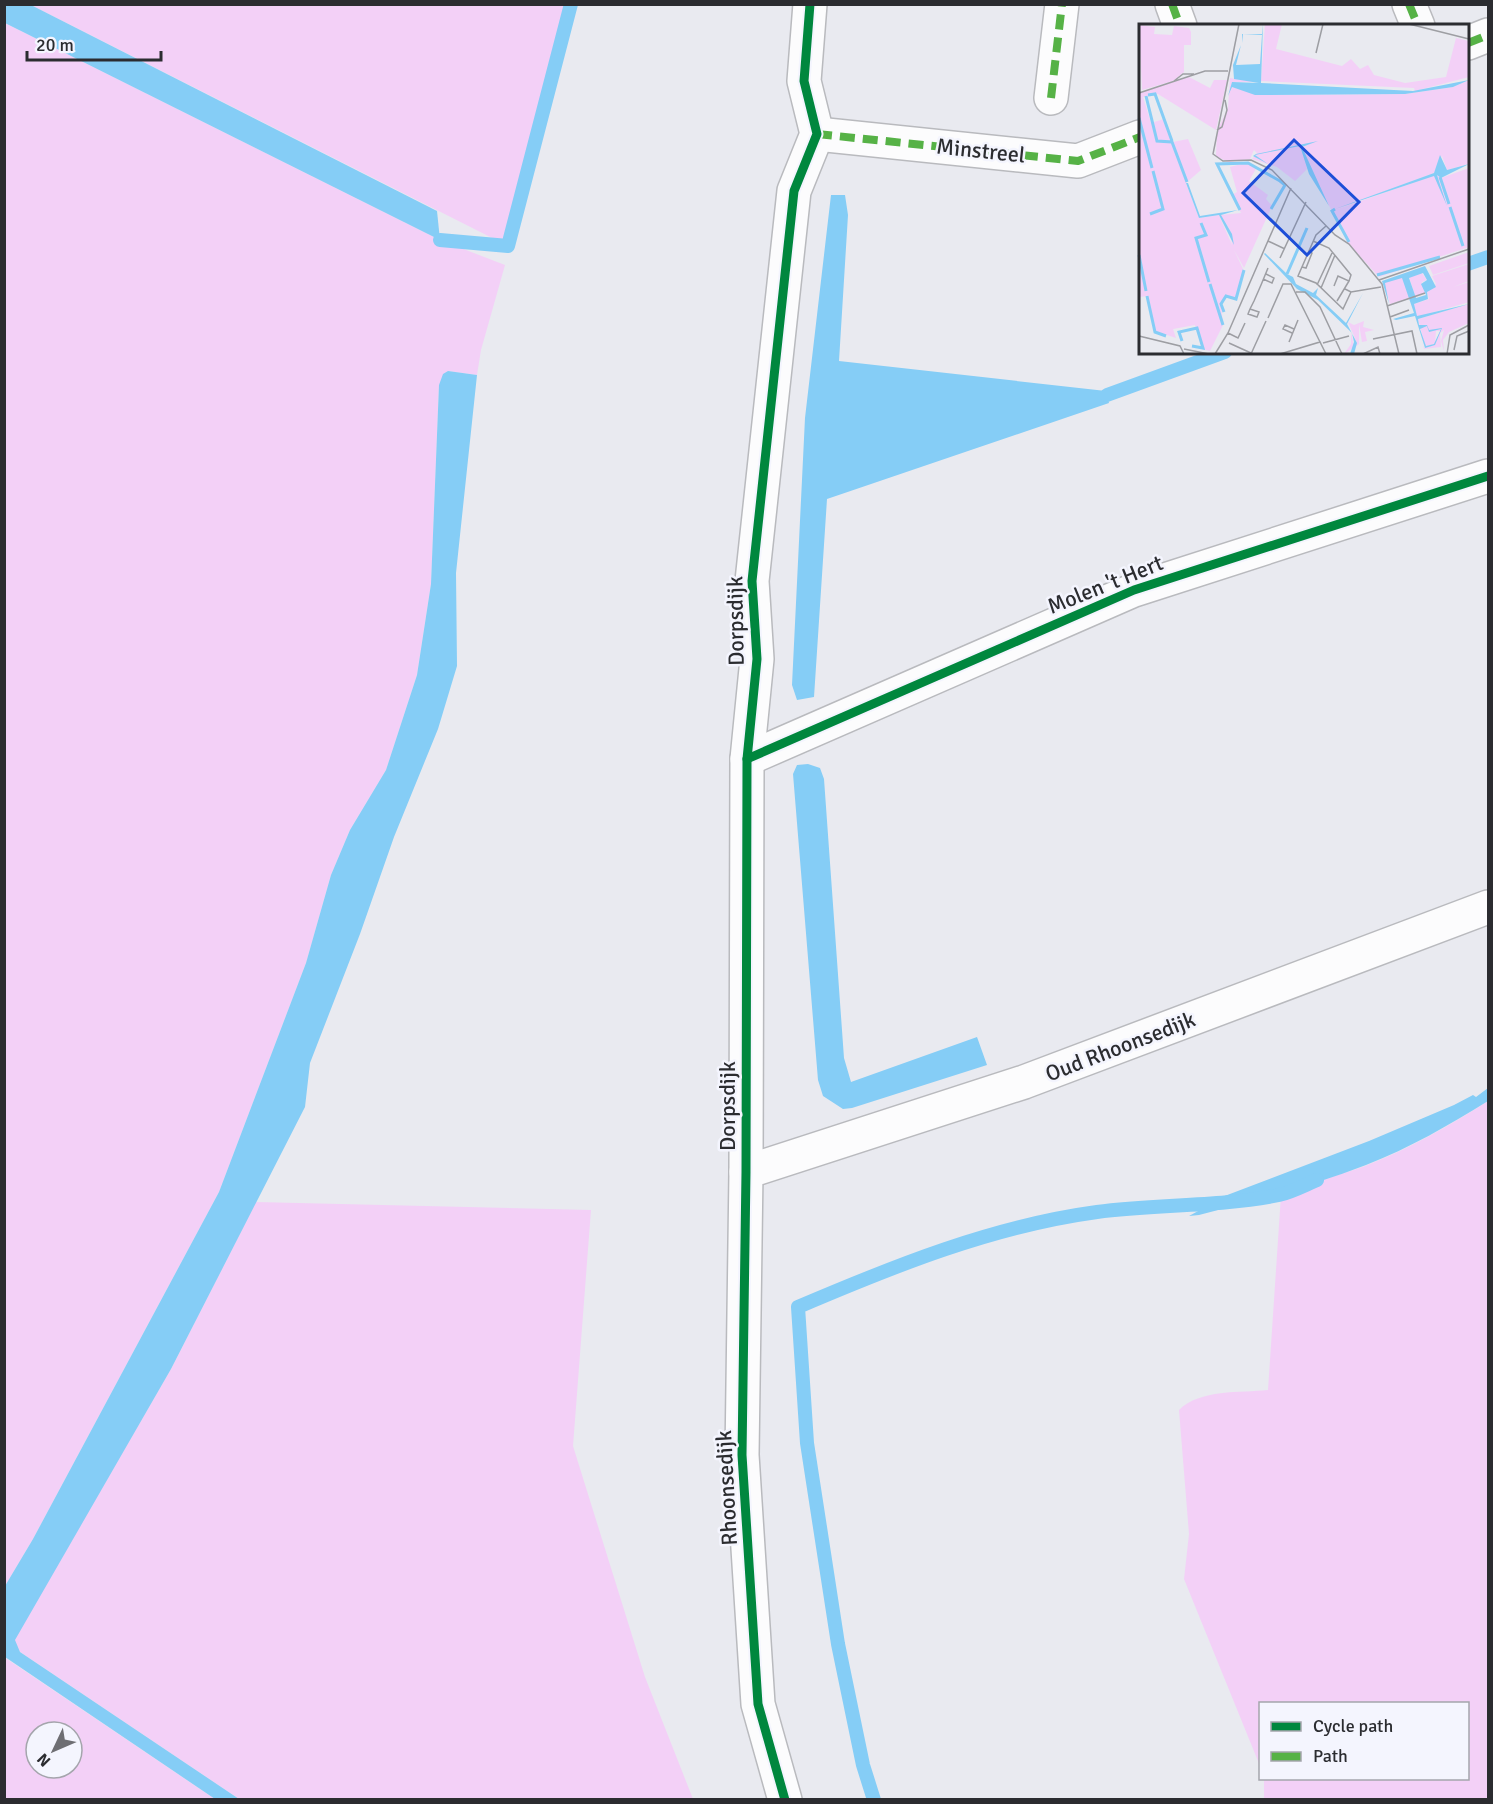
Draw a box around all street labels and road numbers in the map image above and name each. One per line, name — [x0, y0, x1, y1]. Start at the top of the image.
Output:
street label: Minstreel — [935, 132, 1027, 169]
street label: Molen 't Hert — [1043, 549, 1167, 620]
street label: Dorpsdijk — [721, 576, 750, 666]
street label: Oud Rhoonsedijk — [1041, 1005, 1199, 1087]
street label: Dorpsdijk — [714, 1061, 741, 1151]
street label: Rhoonsedijk — [710, 1430, 743, 1546]

